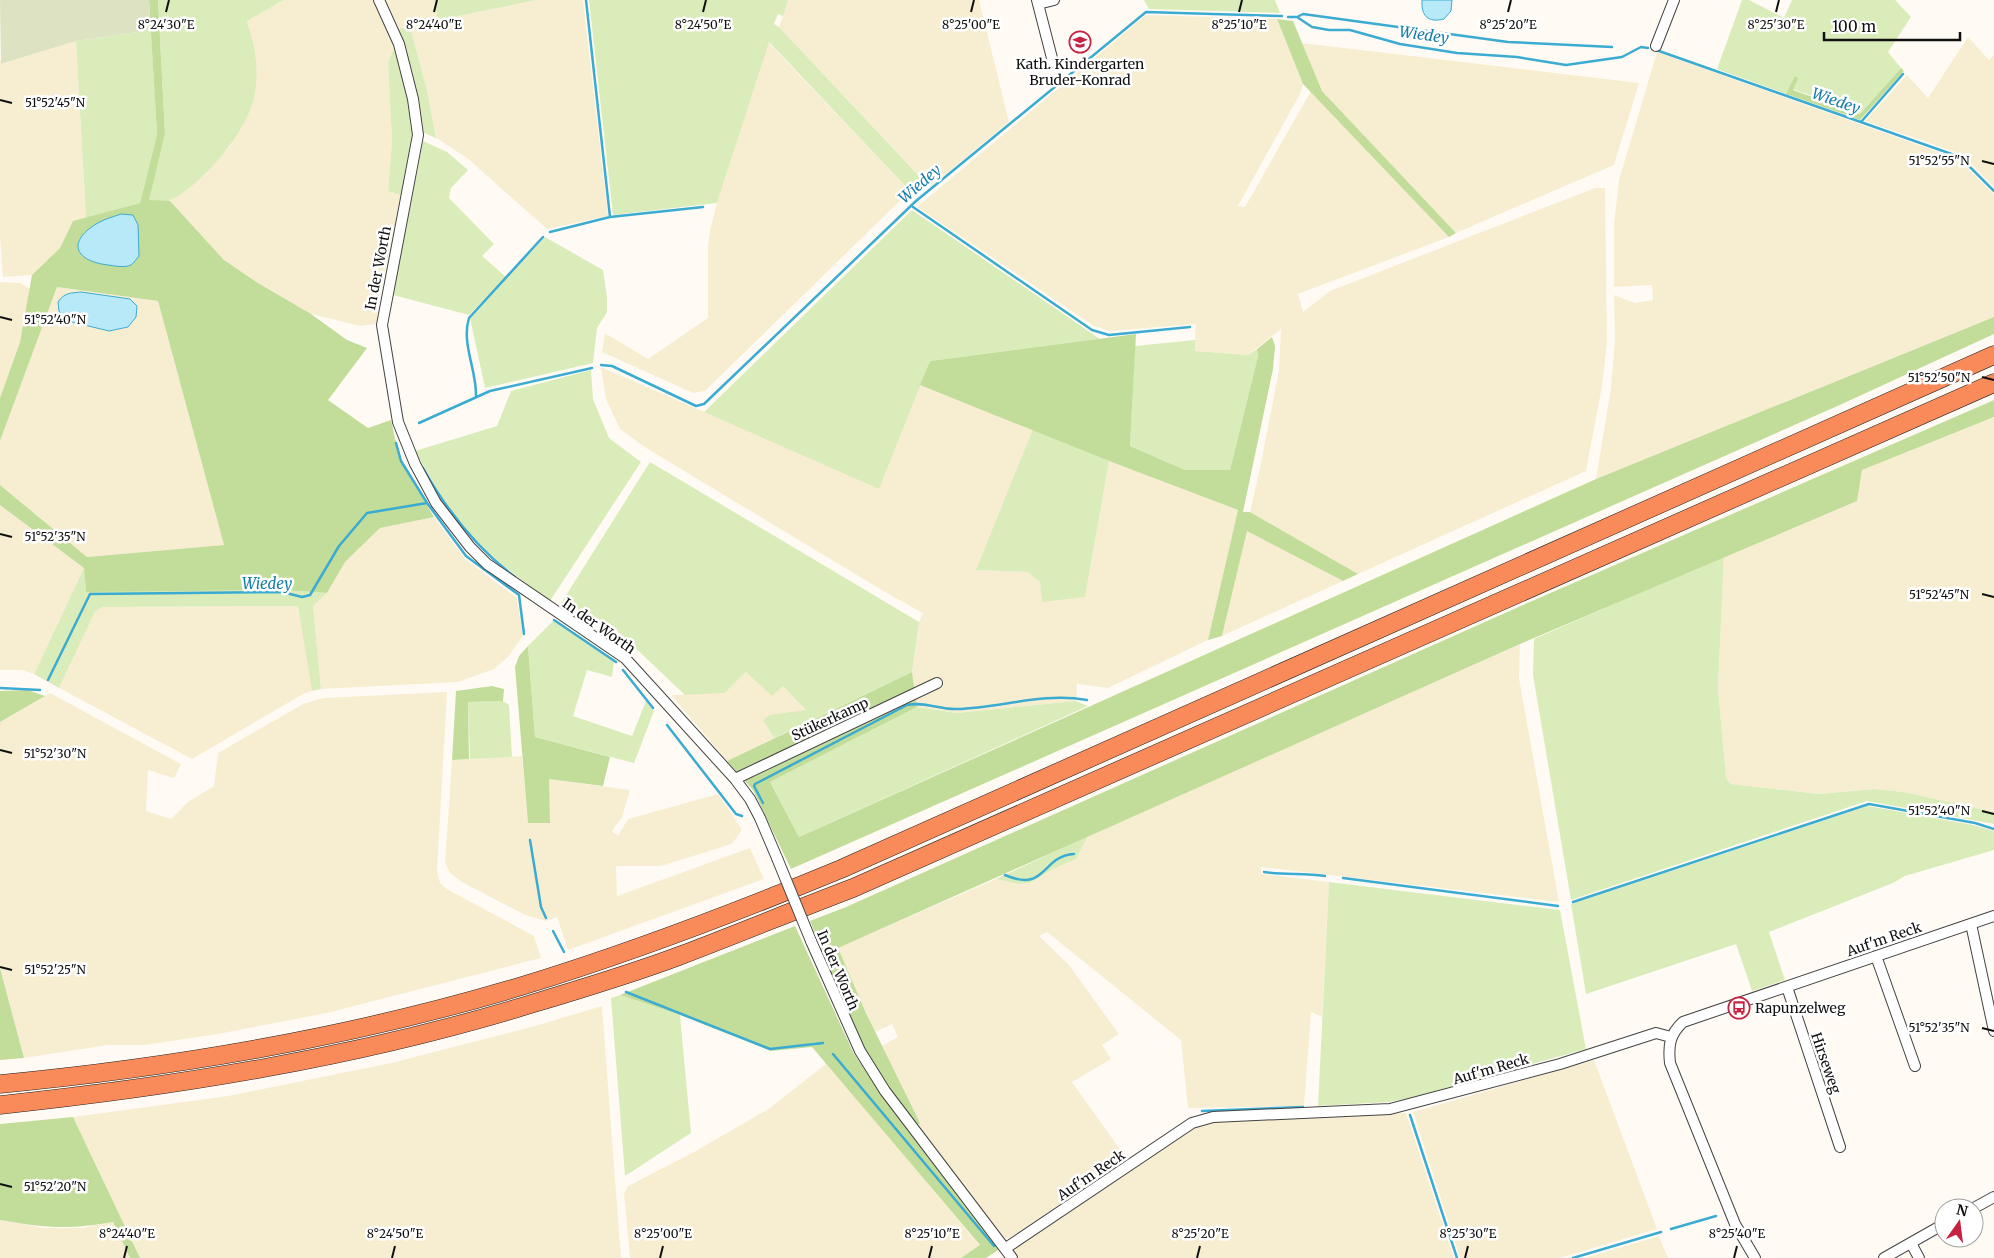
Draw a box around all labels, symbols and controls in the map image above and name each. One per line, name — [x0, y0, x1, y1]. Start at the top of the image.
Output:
scale bar — [1824, 10, 1960, 42]
text: 8°24'30"E — [138, 17, 195, 32]
text: 8°24'40"E — [406, 17, 462, 32]
text: 8°24'50"E — [675, 17, 732, 32]
text: 8°25'00"E — [942, 17, 1000, 32]
text: 8°25'10"E — [1211, 17, 1267, 32]
text: 8°25'20"E — [1479, 17, 1537, 32]
text: 8°25'30"E — [1747, 17, 1805, 32]
text: 100 m — [1832, 17, 1876, 36]
water label: Wiedey — [1398, 22, 1450, 47]
school or university icon: Kath. Kindergarten Bruder-Konrad — [1068, 30, 1092, 54]
place label: Kath. Kindergarten Bruder-Konrad — [1016, 55, 1144, 89]
water label: Wiedey — [1809, 83, 1863, 118]
text: 51°52'45"N — [25, 95, 86, 110]
text: 51°52'55"N — [1909, 153, 1970, 168]
water label: Wiedey — [894, 160, 945, 207]
street label: In der Worth — [361, 224, 395, 312]
text: 51°52'40"N — [24, 312, 87, 327]
text: 51°52'50"N — [1908, 370, 1971, 385]
text: 51°52'35"N — [24, 529, 86, 544]
water label: Wiedey — [242, 574, 292, 593]
text: 51°52'45"N — [1909, 587, 1970, 602]
street label: In der Worth — [559, 594, 639, 658]
street label: Stükerkamp — [789, 693, 872, 745]
text: 51°52'30"N — [24, 746, 87, 761]
text: 51°52'40"N — [1908, 803, 1971, 818]
street label: Auf'm Reck — [1843, 918, 1924, 961]
street label: In der Worth — [813, 927, 863, 1013]
text: 51°52'25"N — [24, 962, 86, 977]
bus stop icon: Rapunzelweg — [1727, 996, 1751, 1020]
place label: Rapunzelweg — [1755, 999, 1846, 1017]
text: 51°52'35"N — [1908, 1020, 1970, 1035]
street label: Hirseweg — [1807, 1030, 1845, 1097]
street label: Auf'm Reck — [1450, 1050, 1531, 1089]
street label: Auf'm Reck — [1053, 1146, 1128, 1205]
text: 51°52'20"N — [24, 1179, 87, 1194]
north arrow — [1934, 1198, 1984, 1248]
text: N — [1955, 1200, 1970, 1220]
text: 8°24'40"E — [99, 1226, 155, 1241]
text: 8°24'50"E — [367, 1226, 424, 1241]
text: 8°25'00"E — [634, 1226, 692, 1241]
text: 8°25'10"E — [904, 1226, 960, 1241]
text: 8°25'20"E — [1171, 1226, 1229, 1241]
text: 8°25'30"E — [1439, 1226, 1497, 1241]
text: 8°25'40"E — [1709, 1226, 1766, 1241]

